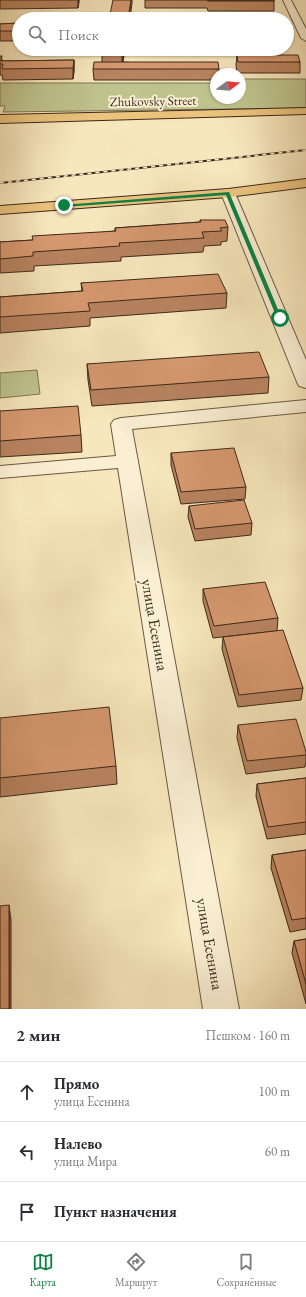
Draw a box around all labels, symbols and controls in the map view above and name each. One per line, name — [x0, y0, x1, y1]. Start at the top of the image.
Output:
search box — [12, 12, 294, 56]
icon: search — [26, 23, 48, 45]
text: Поиск — [58, 25, 99, 44]
north arrow — [210, 68, 246, 104]
street label: Zhukovsky Street — [110, 92, 196, 110]
route end — [55, 196, 73, 214]
route start — [271, 309, 289, 327]
street label: улица Есенина — [137, 577, 174, 673]
street label: улица Есенина — [192, 896, 229, 992]
text: 2 мин — [16, 1024, 60, 1046]
text: Пешком · 160 m — [206, 1027, 290, 1044]
text: Прямо — [54, 1074, 99, 1093]
icon: ahead — [16, 1081, 38, 1103]
text: 100 m — [259, 1083, 290, 1100]
text: улица Есенина — [54, 1093, 130, 1110]
text: Налево — [54, 1134, 102, 1153]
icon: left — [16, 1141, 38, 1163]
text: 60 m — [265, 1143, 290, 1160]
text: улица Мира — [54, 1153, 117, 1170]
icon: arrive — [16, 1201, 38, 1223]
text: Пункт назначения — [54, 1202, 177, 1221]
tab: Карта — [30, 1251, 56, 1289]
tab: Маршрут — [115, 1251, 157, 1289]
tab: Сохранённые — [216, 1251, 276, 1289]

